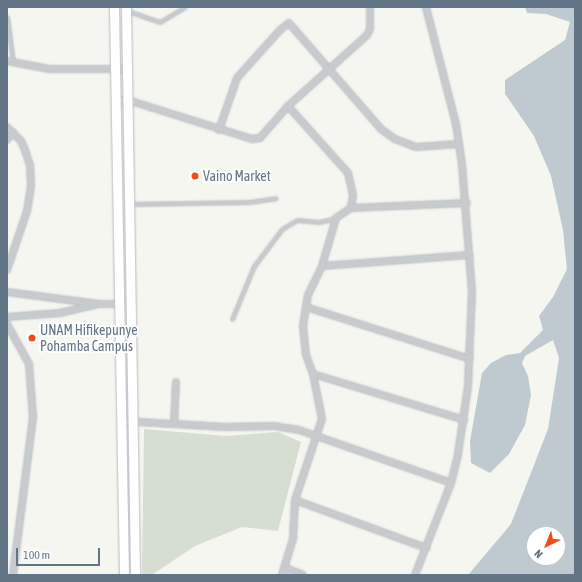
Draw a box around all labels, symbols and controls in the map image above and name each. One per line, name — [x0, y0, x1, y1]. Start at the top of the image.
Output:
place label: Vaino Market — [203, 168, 271, 184]
marker: Vaino Market — [190, 171, 200, 181]
place label: UNAM Hifikepunye Pohamba Campus — [40, 322, 138, 354]
marker: UNAM Hifikepunye Pohamba Campus — [27, 333, 37, 343]
north arrow — [526, 526, 566, 566]
scale bar — [18, 540, 102, 566]
text: N — [532, 547, 545, 561]
text: 100 m — [23, 548, 50, 562]

